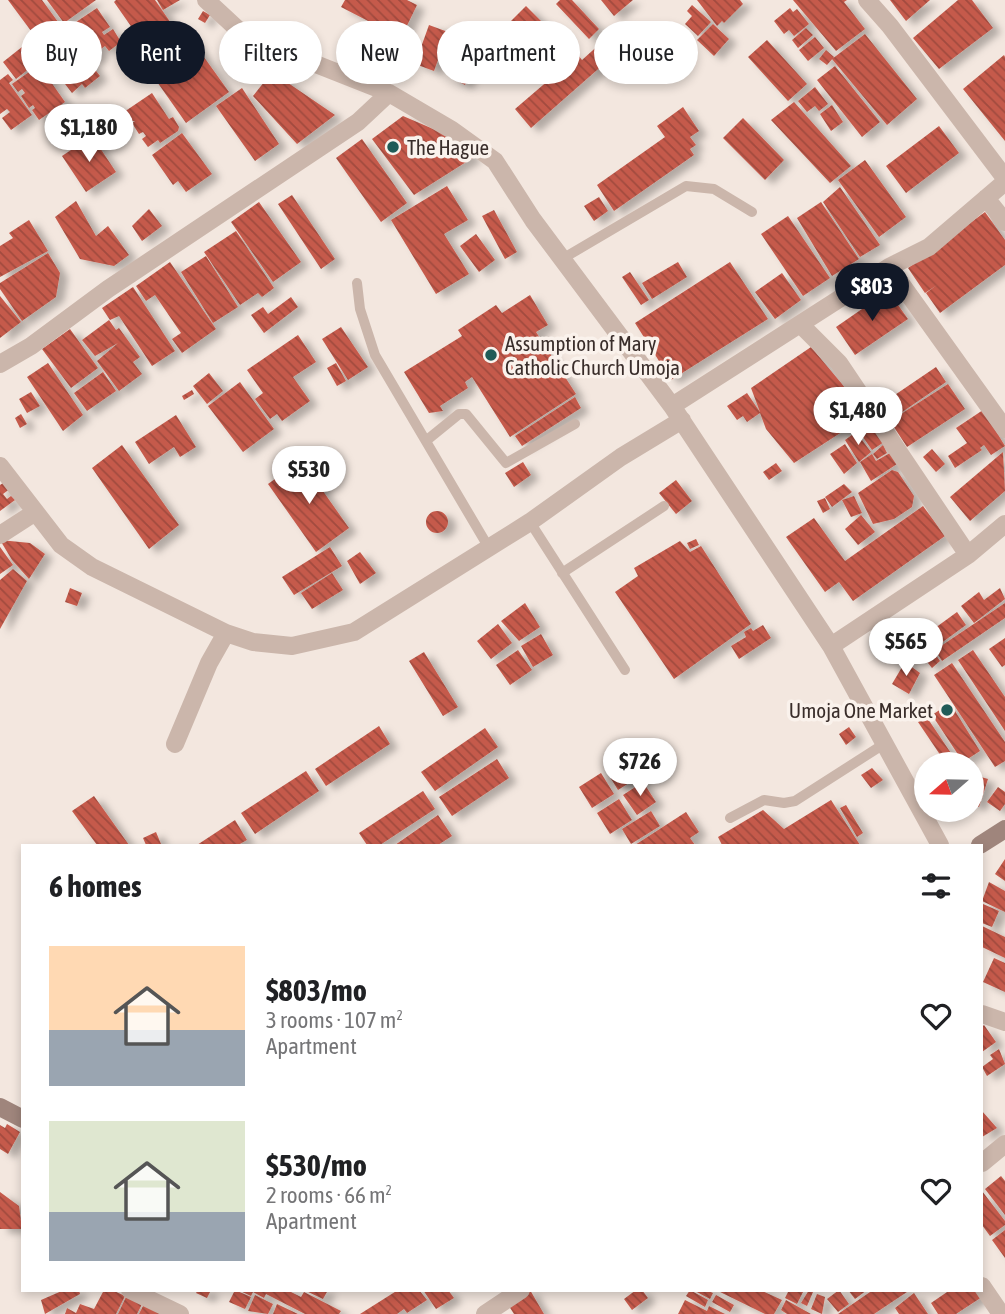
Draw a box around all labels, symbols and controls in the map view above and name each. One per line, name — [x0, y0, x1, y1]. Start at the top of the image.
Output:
chip: Buy — [21, 21, 102, 84]
chip: Rent — [116, 21, 205, 84]
chip: Filters — [219, 21, 322, 84]
chip: New — [336, 21, 423, 84]
chip: Apartment — [437, 21, 580, 84]
chip: House — [594, 21, 698, 84]
pin: $1,180 — [32, 104, 146, 164]
text: $1,180 — [61, 114, 118, 140]
place label: The Hague — [407, 135, 489, 159]
marker: The Hague — [385, 139, 401, 155]
pin: $803 — [831, 264, 913, 323]
text: $803 — [851, 273, 893, 299]
place label: Assumption of Mary Catholic Church Umoja — [505, 331, 680, 379]
marker: Assumption of Mary Catholic Church Umoja — [483, 347, 499, 363]
pin: $1,480 — [801, 388, 915, 447]
text: $1,480 — [830, 397, 887, 423]
pin: $530 — [268, 447, 350, 506]
text: $530 — [288, 456, 330, 482]
pin: $565 — [865, 618, 947, 678]
text: $565 — [885, 628, 927, 654]
place label: Umoja One Market — [789, 698, 933, 722]
marker: Umoja One Market — [939, 702, 955, 718]
pin: $726 — [599, 738, 681, 798]
text: $726 — [619, 748, 661, 774]
north arrow — [914, 752, 984, 822]
map controls — [914, 752, 984, 822]
icon: filters — [917, 867, 955, 905]
text: 6 homes — [49, 869, 142, 903]
text: $803/mo — [266, 973, 367, 1007]
icon: home — [105, 974, 189, 1058]
icon: heart — [917, 997, 955, 1035]
text: 3 rooms · 107 m² — [266, 1007, 403, 1033]
text: Apartment — [266, 1033, 357, 1059]
text: $530/mo — [266, 1148, 367, 1182]
icon: home — [105, 1149, 189, 1233]
icon: heart — [917, 1172, 955, 1210]
text: 2 rooms · 66 m² — [266, 1182, 392, 1208]
text: Apartment — [266, 1208, 357, 1234]

